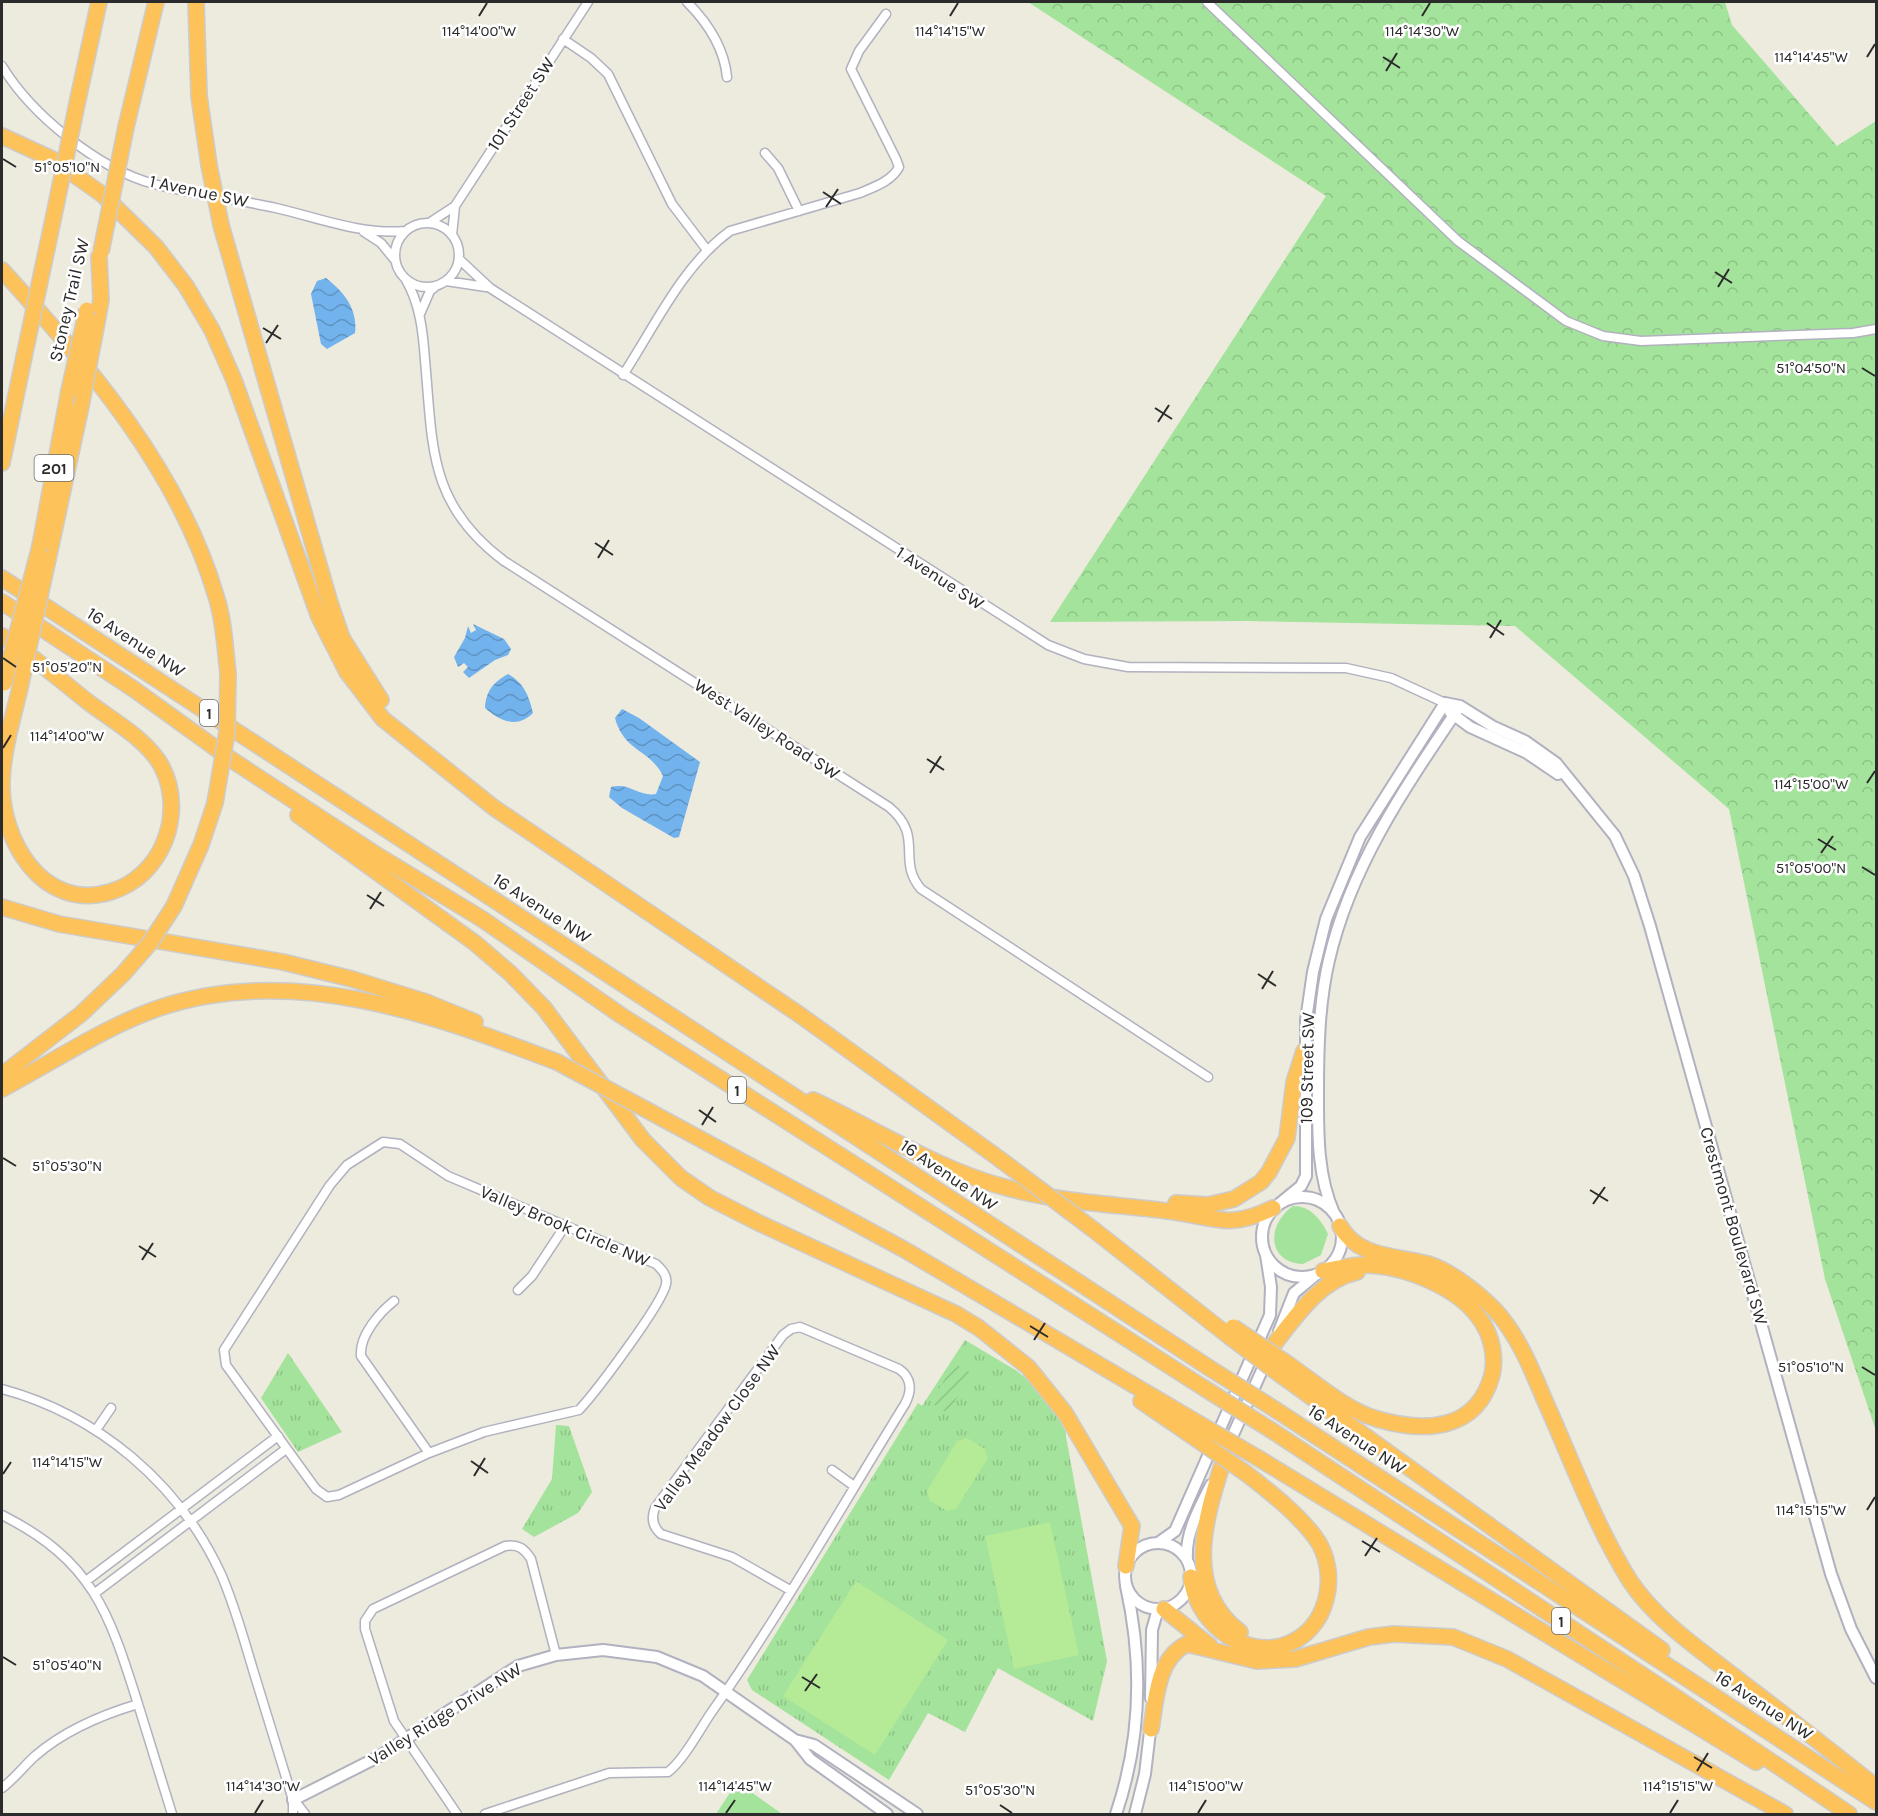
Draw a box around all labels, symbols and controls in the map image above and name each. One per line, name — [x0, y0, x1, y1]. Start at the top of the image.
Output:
text: 114°14'00"W — [442, 22, 517, 40]
text: 114°14'15"W — [915, 22, 986, 40]
text: 114°14'30"W — [1385, 22, 1460, 40]
text: 114°14'45"W — [1774, 48, 1848, 66]
street label: 101 Street SW — [482, 53, 560, 155]
text: 51°05'10"N — [34, 158, 100, 176]
street label: 1 Avenue SW — [147, 170, 251, 212]
street label: Stoney Trail SW — [44, 236, 94, 364]
text: 51°04'50"N — [1776, 359, 1846, 377]
road number: 201 — [34, 455, 74, 481]
street label: 1 Avenue SW — [892, 541, 988, 615]
street label: 16 Avenue NW — [83, 602, 189, 682]
text: 51°05'20"N — [32, 658, 102, 676]
street label: West Valley Road SW — [690, 674, 844, 784]
road number: 1 — [200, 700, 218, 726]
text: 114°14'00"W — [30, 727, 105, 745]
text: 114°15'00"W — [1774, 775, 1849, 793]
text: 51°05'00"N — [1776, 859, 1846, 877]
street label: 16 Avenue NW — [489, 868, 595, 948]
street label: 109 Street SW — [1295, 1012, 1319, 1124]
road number: 1 — [728, 1077, 746, 1103]
street label: Crestmont Boulevard SW — [1695, 1124, 1773, 1328]
street label: 16 Avenue NW — [896, 1134, 1002, 1216]
text: 51°05'30"N — [32, 1157, 102, 1175]
street label: Valley Brook Circle NW — [477, 1180, 653, 1272]
street label: Valley Meadow Close NW — [649, 1340, 785, 1516]
text: 51°05'10"N — [1778, 1358, 1844, 1376]
street label: 16 Avenue NW — [1304, 1399, 1410, 1479]
text: 114°14'15"W — [32, 1453, 103, 1471]
text: 114°15'15"W — [1776, 1501, 1847, 1519]
road number: 1 — [1552, 1608, 1570, 1634]
text: 51°05'40"N — [32, 1656, 102, 1674]
street label: Valley Ridge Drive NW — [364, 1658, 526, 1770]
street label: 16 Avenue NW — [1711, 1665, 1817, 1745]
text: 114°14'30"W — [226, 1777, 301, 1795]
text: 114°14'45"W — [698, 1777, 772, 1795]
text: 114°15'00"W — [1169, 1777, 1244, 1795]
text: 114°15'15"W — [1643, 1777, 1714, 1795]
text: 51°05'30"N — [965, 1781, 1035, 1799]

